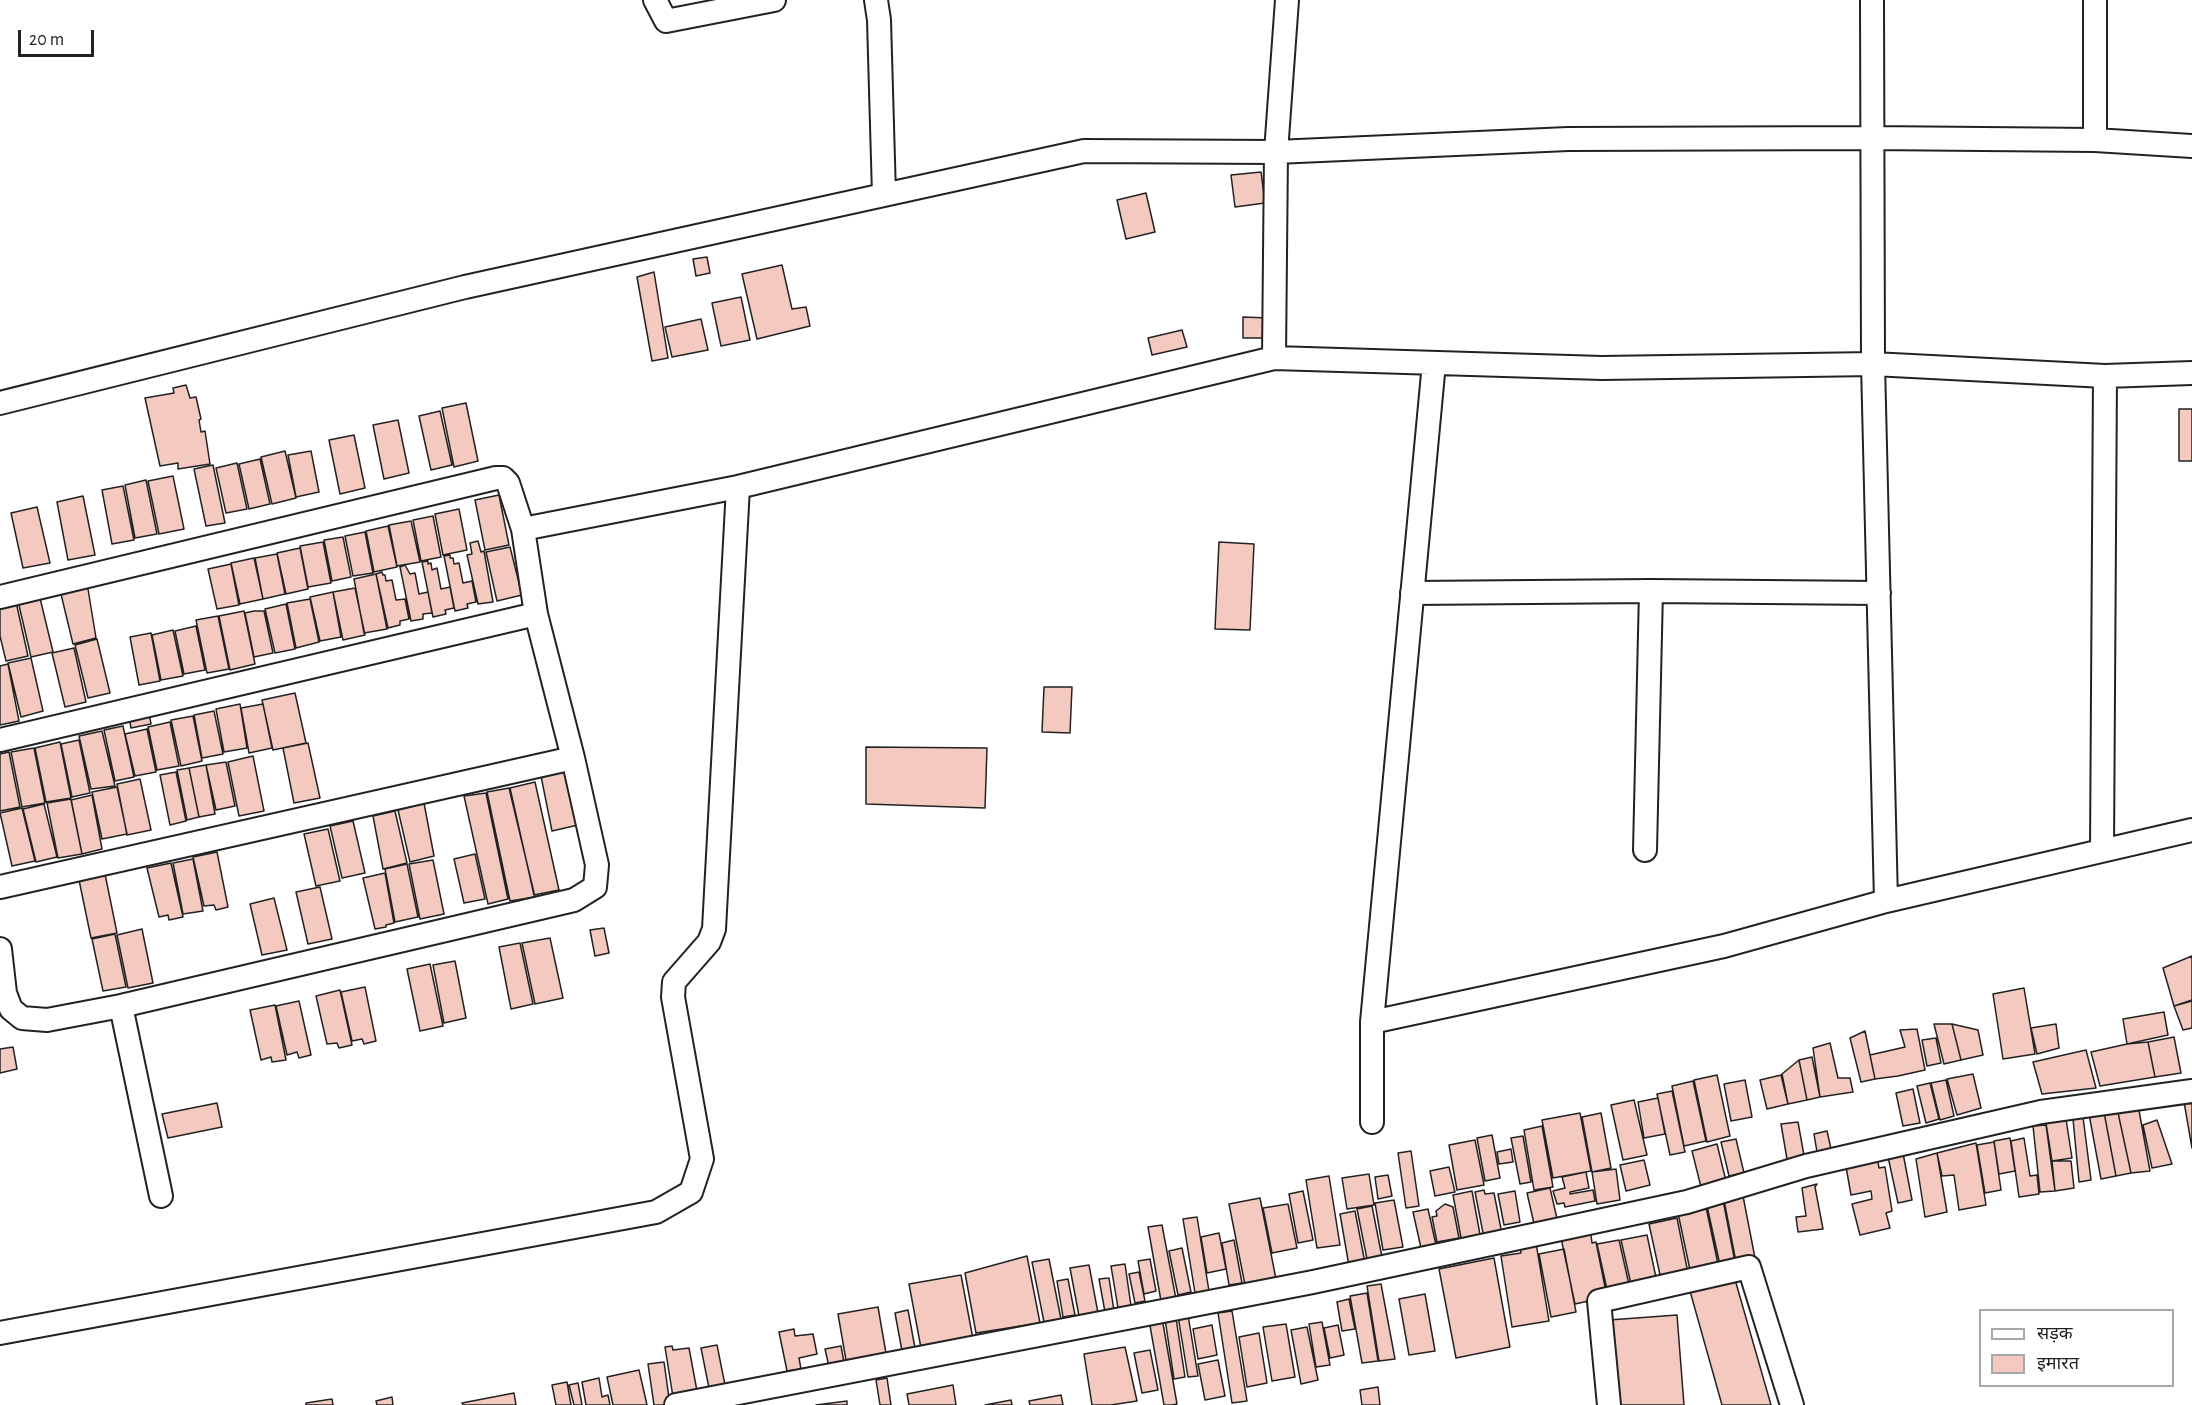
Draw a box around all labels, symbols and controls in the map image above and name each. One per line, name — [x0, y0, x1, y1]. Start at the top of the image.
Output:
scale bar — [21, 18, 98, 56]
text: 20 m — [29, 31, 64, 49]
legend — [1979, 1309, 2174, 1387]
text: सड़क — [2037, 1325, 2073, 1343]
text: इमारत — [2037, 1355, 2079, 1373]

